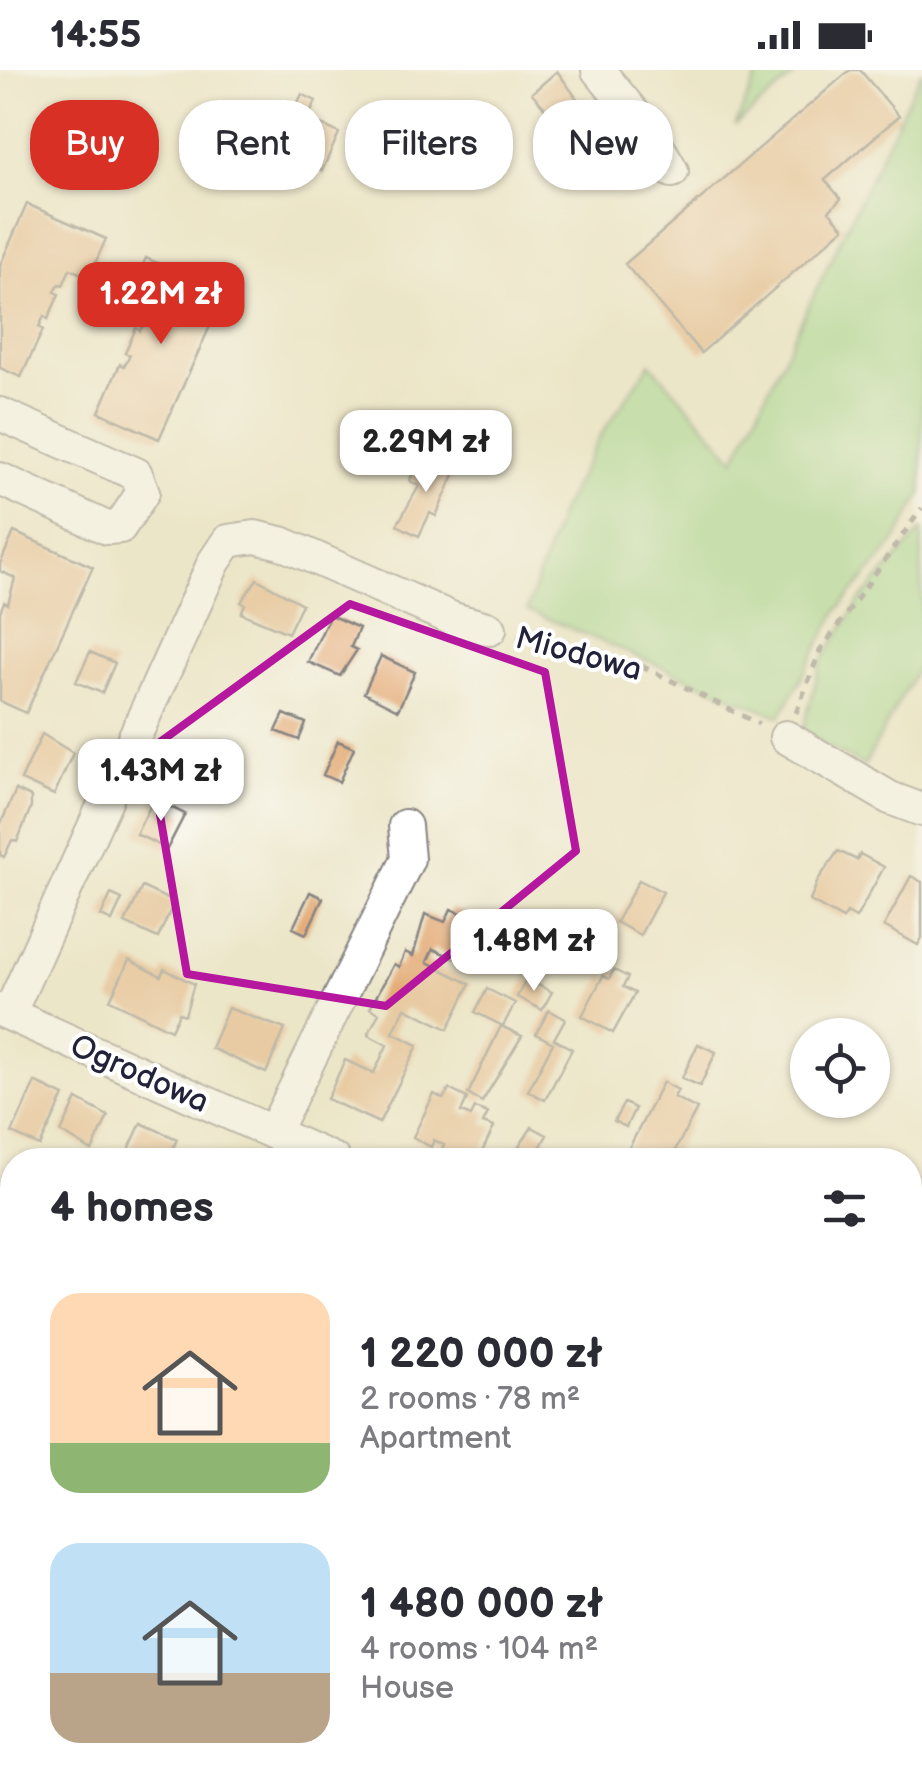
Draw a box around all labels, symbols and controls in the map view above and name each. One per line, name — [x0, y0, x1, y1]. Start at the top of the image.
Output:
text: 14:55 — [50, 13, 141, 58]
chip: Buy — [30, 100, 159, 190]
chip: Rent — [179, 100, 325, 190]
chip: Filters — [345, 100, 513, 190]
chip: New — [533, 100, 673, 190]
pin: 1.22M zł — [58, 262, 264, 347]
text: 1.22M zł — [99, 275, 223, 314]
pin: 2.29M zł — [323, 410, 529, 495]
text: 2.29M zł — [362, 423, 490, 462]
street label: Miodowa — [511, 619, 646, 690]
pin: 1.43M zł — [58, 739, 264, 824]
text: 1.43M zł — [100, 752, 222, 791]
pin: 1.48M zł — [431, 909, 637, 994]
text: 1.48M zł — [473, 922, 595, 961]
map controls — [790, 1018, 890, 1118]
button: locate — [790, 1018, 890, 1118]
street label: Ogrodowa — [64, 1027, 215, 1122]
icon: filters — [817, 1181, 872, 1236]
text: 4 homes — [50, 1183, 214, 1234]
text: 1 220 000 zł — [360, 1329, 603, 1380]
icon: home — [130, 1333, 250, 1453]
text: 2 rooms · 78 m² — [360, 1380, 580, 1419]
text: Apartment — [360, 1419, 511, 1458]
text: 1 480 000 zł — [360, 1579, 603, 1630]
icon: home — [130, 1583, 250, 1703]
text: 4 rooms · 104 m² — [360, 1630, 598, 1669]
text: House — [360, 1669, 454, 1708]

